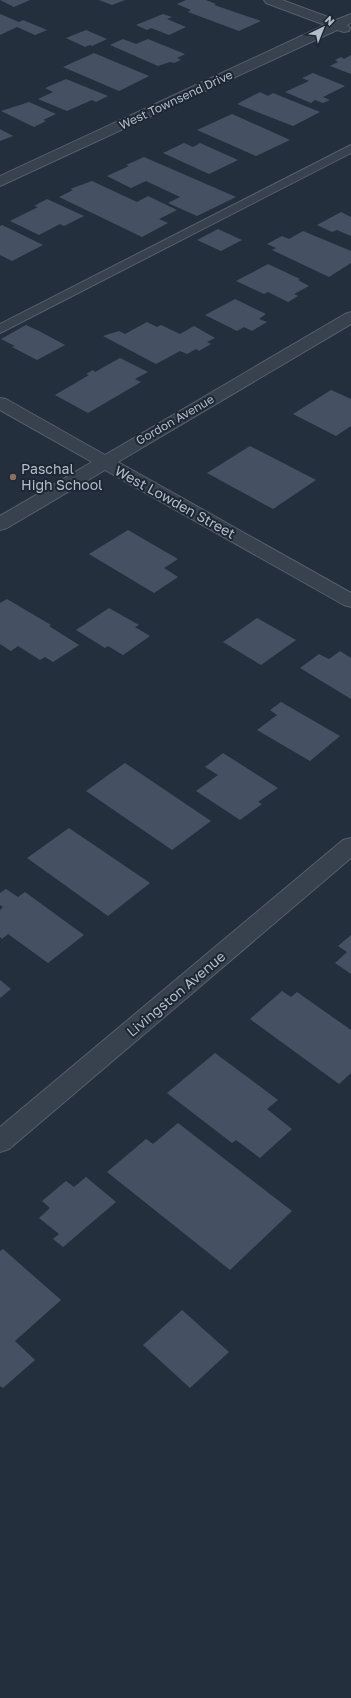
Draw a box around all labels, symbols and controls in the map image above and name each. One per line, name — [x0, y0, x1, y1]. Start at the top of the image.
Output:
north arrow — [303, 8, 343, 48]
text: N — [323, 13, 338, 28]
street label: West Townsend Drive — [117, 67, 235, 132]
street label: Gordon Avenue — [133, 391, 216, 448]
place label: Paschal High School — [21, 460, 103, 493]
street label: West Lowden Street — [112, 461, 238, 542]
marker: Paschal High School — [8, 472, 18, 482]
street label: Livingston Avenue — [123, 947, 228, 1040]

